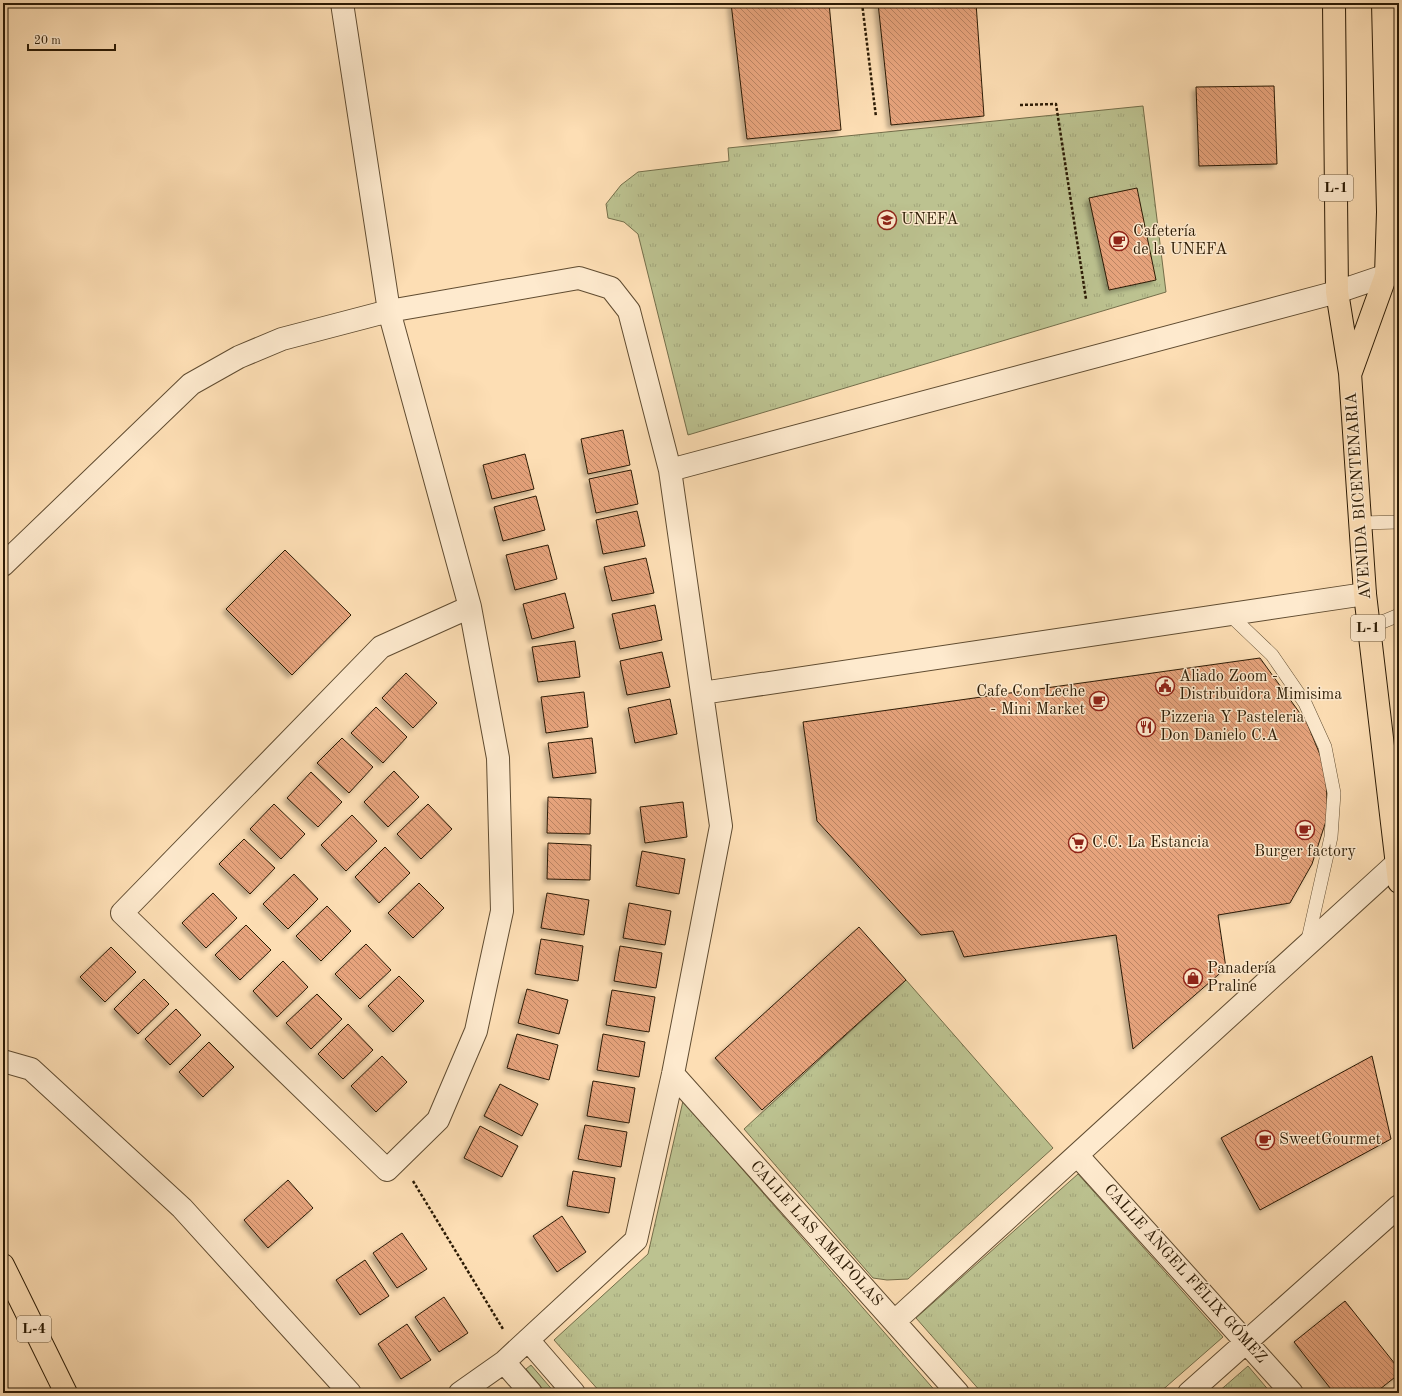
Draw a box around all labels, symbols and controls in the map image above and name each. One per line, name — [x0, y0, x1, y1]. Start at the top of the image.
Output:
scale bar — [28, 26, 115, 52]
text: 20 m — [34, 35, 61, 47]
road number: L-1 — [1319, 175, 1353, 201]
school or university icon: UNEFA — [876, 209, 898, 231]
place label: UNEFA — [901, 212, 958, 228]
place label: Cafetería de la UNEFA — [1133, 224, 1227, 258]
cafe icon: Cafetería de la UNEFA — [1108, 230, 1130, 252]
street label: AVENIDA BICENTENARIA — [1344, 392, 1374, 600]
road number: L-1 — [1351, 615, 1385, 641]
place label: Aliado Zoom - Distribuidora Mimisima — [1179, 669, 1342, 703]
public building icon: Aliado Zoom - Distribuidora Mimisima — [1154, 675, 1176, 697]
place label: Cafe Con Leche - Mini Market — [976, 684, 1085, 718]
cafe icon: Cafe Con Leche - Mini Market — [1088, 690, 1110, 712]
place label: Pizzeria Y Pasteleria Don Danielo C.A — [1160, 710, 1305, 744]
restaurant icon: Pizzeria Y Pasteleria Don Danielo C.A — [1135, 716, 1157, 738]
cafe icon: Burger factory — [1294, 819, 1316, 841]
supermarket icon: C.C. La Estancia — [1067, 832, 1089, 854]
place label: C.C. La Estancia — [1092, 835, 1209, 851]
place label: Burger factory — [1254, 844, 1356, 860]
place label: Panadería Praline — [1207, 961, 1276, 995]
shop icon: Panadería Praline — [1182, 967, 1204, 989]
cafe icon: SweetGourmet — [1254, 1129, 1276, 1151]
place label: SweetGourmet — [1279, 1132, 1382, 1148]
street label: CALLE LAS AMAPOLAS — [747, 1158, 885, 1310]
street label: CALLE ÁNGEL FÉLIX GÓMEZ — [1101, 1178, 1273, 1366]
road number: L-4 — [17, 1316, 51, 1342]

